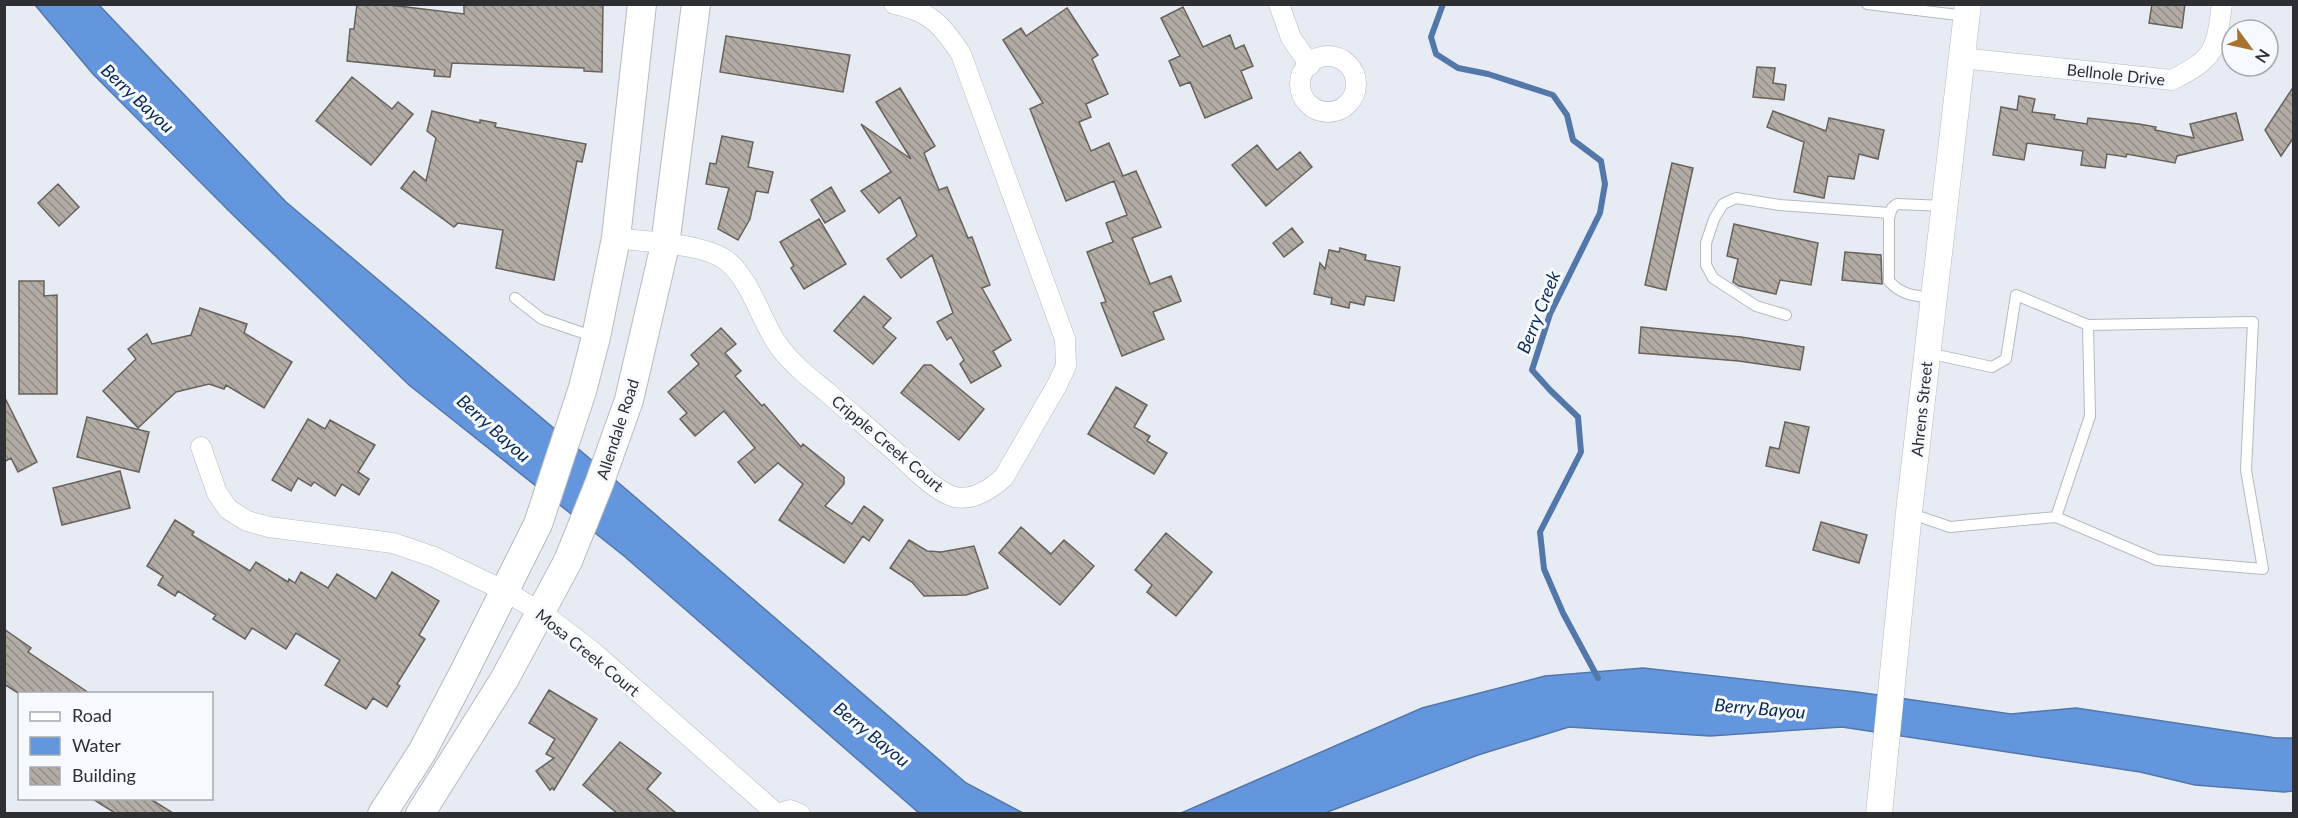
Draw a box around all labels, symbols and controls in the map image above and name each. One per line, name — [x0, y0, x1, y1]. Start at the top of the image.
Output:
north arrow — [2220, 18, 2280, 78]
text: N — [2252, 46, 2274, 67]
water label: Berry Bayou — [97, 59, 179, 137]
street label: Bellnole Drive — [2066, 59, 2166, 89]
water label: Berry Creek — [1512, 267, 1565, 356]
street label: Ahrens Street — [1907, 360, 1935, 458]
street label: Allendale Road — [592, 376, 642, 482]
water label: Berry Bayou — [453, 389, 535, 467]
street label: Cripple Creek Court — [828, 391, 948, 495]
street label: Mosa Creek Court — [532, 604, 644, 700]
legend — [18, 692, 213, 800]
water label: Berry Bayou — [1714, 693, 1806, 723]
water label: Berry Bayou — [830, 697, 914, 771]
text: Road — [72, 704, 112, 726]
text: Water — [72, 734, 121, 756]
text: Building — [72, 764, 136, 786]

